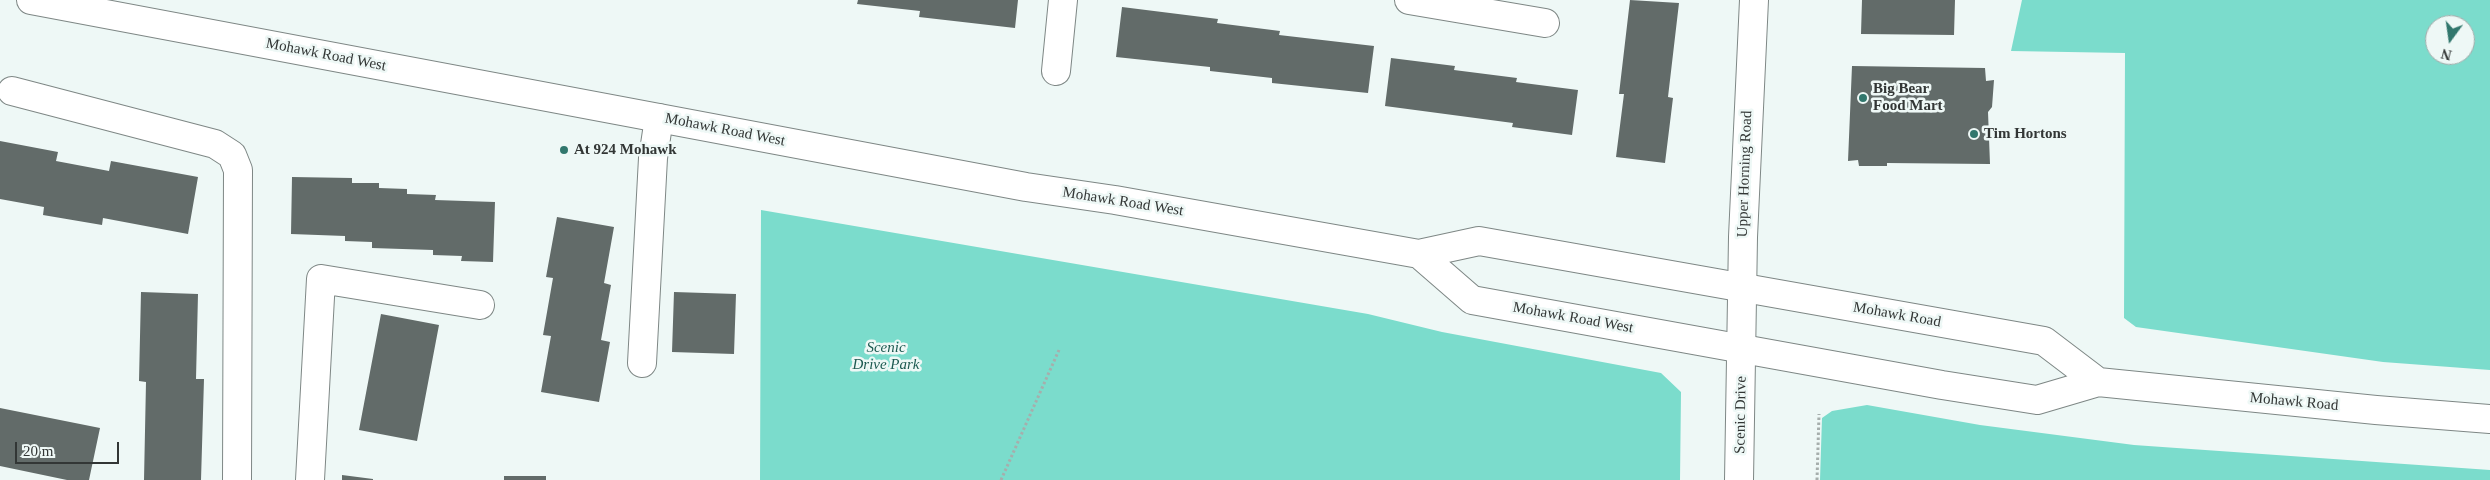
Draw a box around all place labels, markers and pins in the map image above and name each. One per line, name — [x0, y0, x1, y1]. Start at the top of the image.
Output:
place label: Big Bear Food Mart — [1873, 80, 1943, 115]
marker: Big Bear Food Mart — [1857, 92, 1869, 104]
place label: Tim Hortons — [1984, 125, 2067, 143]
marker: Tim Hortons — [1968, 128, 1980, 140]
place label: At 924 Mohawk — [574, 141, 677, 159]
marker: At 924 Mohawk — [558, 144, 570, 156]

